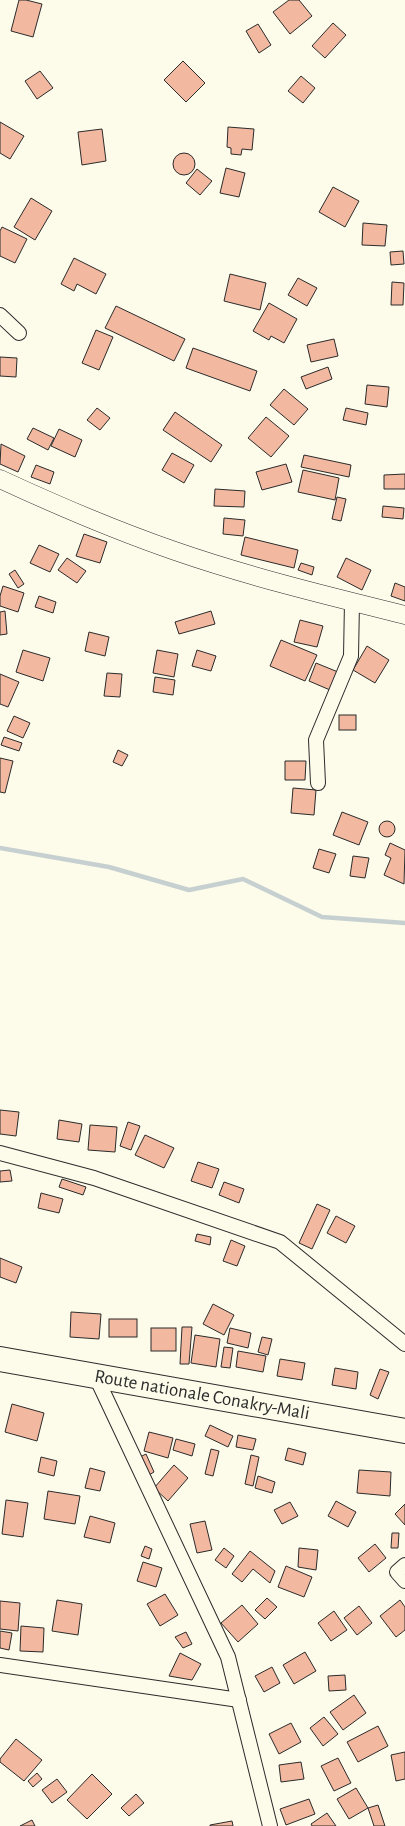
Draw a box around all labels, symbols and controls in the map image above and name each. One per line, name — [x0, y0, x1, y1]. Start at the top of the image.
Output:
street label: Route nationale Conakry-Mali — [93, 1367, 311, 1423]

